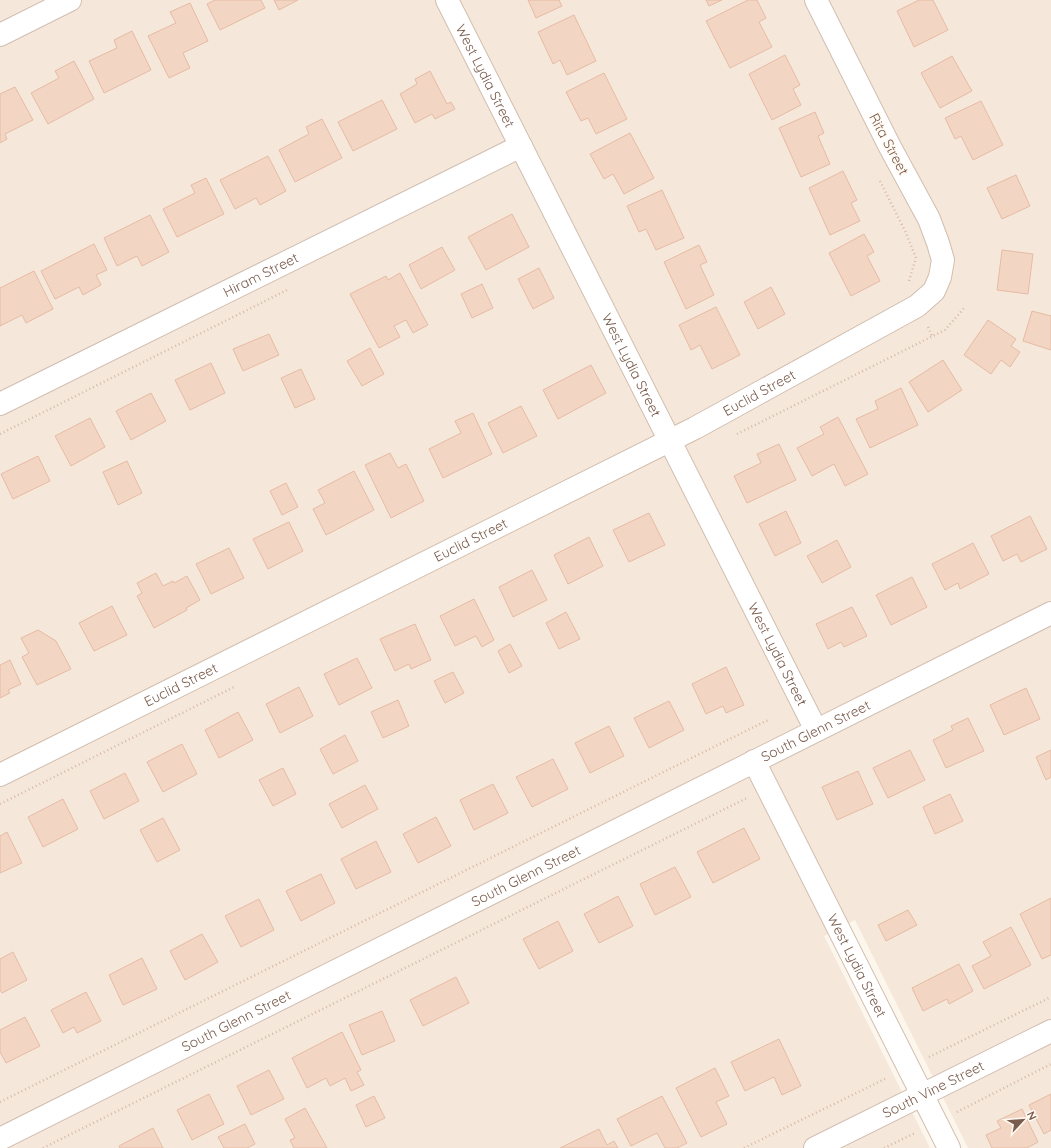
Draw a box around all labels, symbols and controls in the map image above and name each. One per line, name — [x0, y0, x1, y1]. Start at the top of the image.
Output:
street label: West Lydia Street — [452, 21, 519, 131]
street label: Rita Street — [865, 110, 913, 178]
street label: Hiram Street — [220, 249, 302, 301]
street label: West Lydia Street — [598, 310, 665, 420]
street label: Euclid Street — [720, 366, 799, 420]
street label: Euclid Street — [431, 514, 511, 566]
street label: West Lydia Street — [744, 599, 811, 709]
street label: Euclid Street — [141, 659, 221, 711]
street label: South Glenn Street — [758, 696, 873, 766]
street label: South Glenn Street — [468, 841, 584, 911]
street label: West Lydia Street — [823, 911, 891, 1020]
street label: South Glenn Street — [178, 986, 294, 1056]
street label: South Vine Street — [879, 1056, 987, 1122]
north arrow — [1003, 1100, 1043, 1140]
text: N — [1024, 1109, 1040, 1122]

